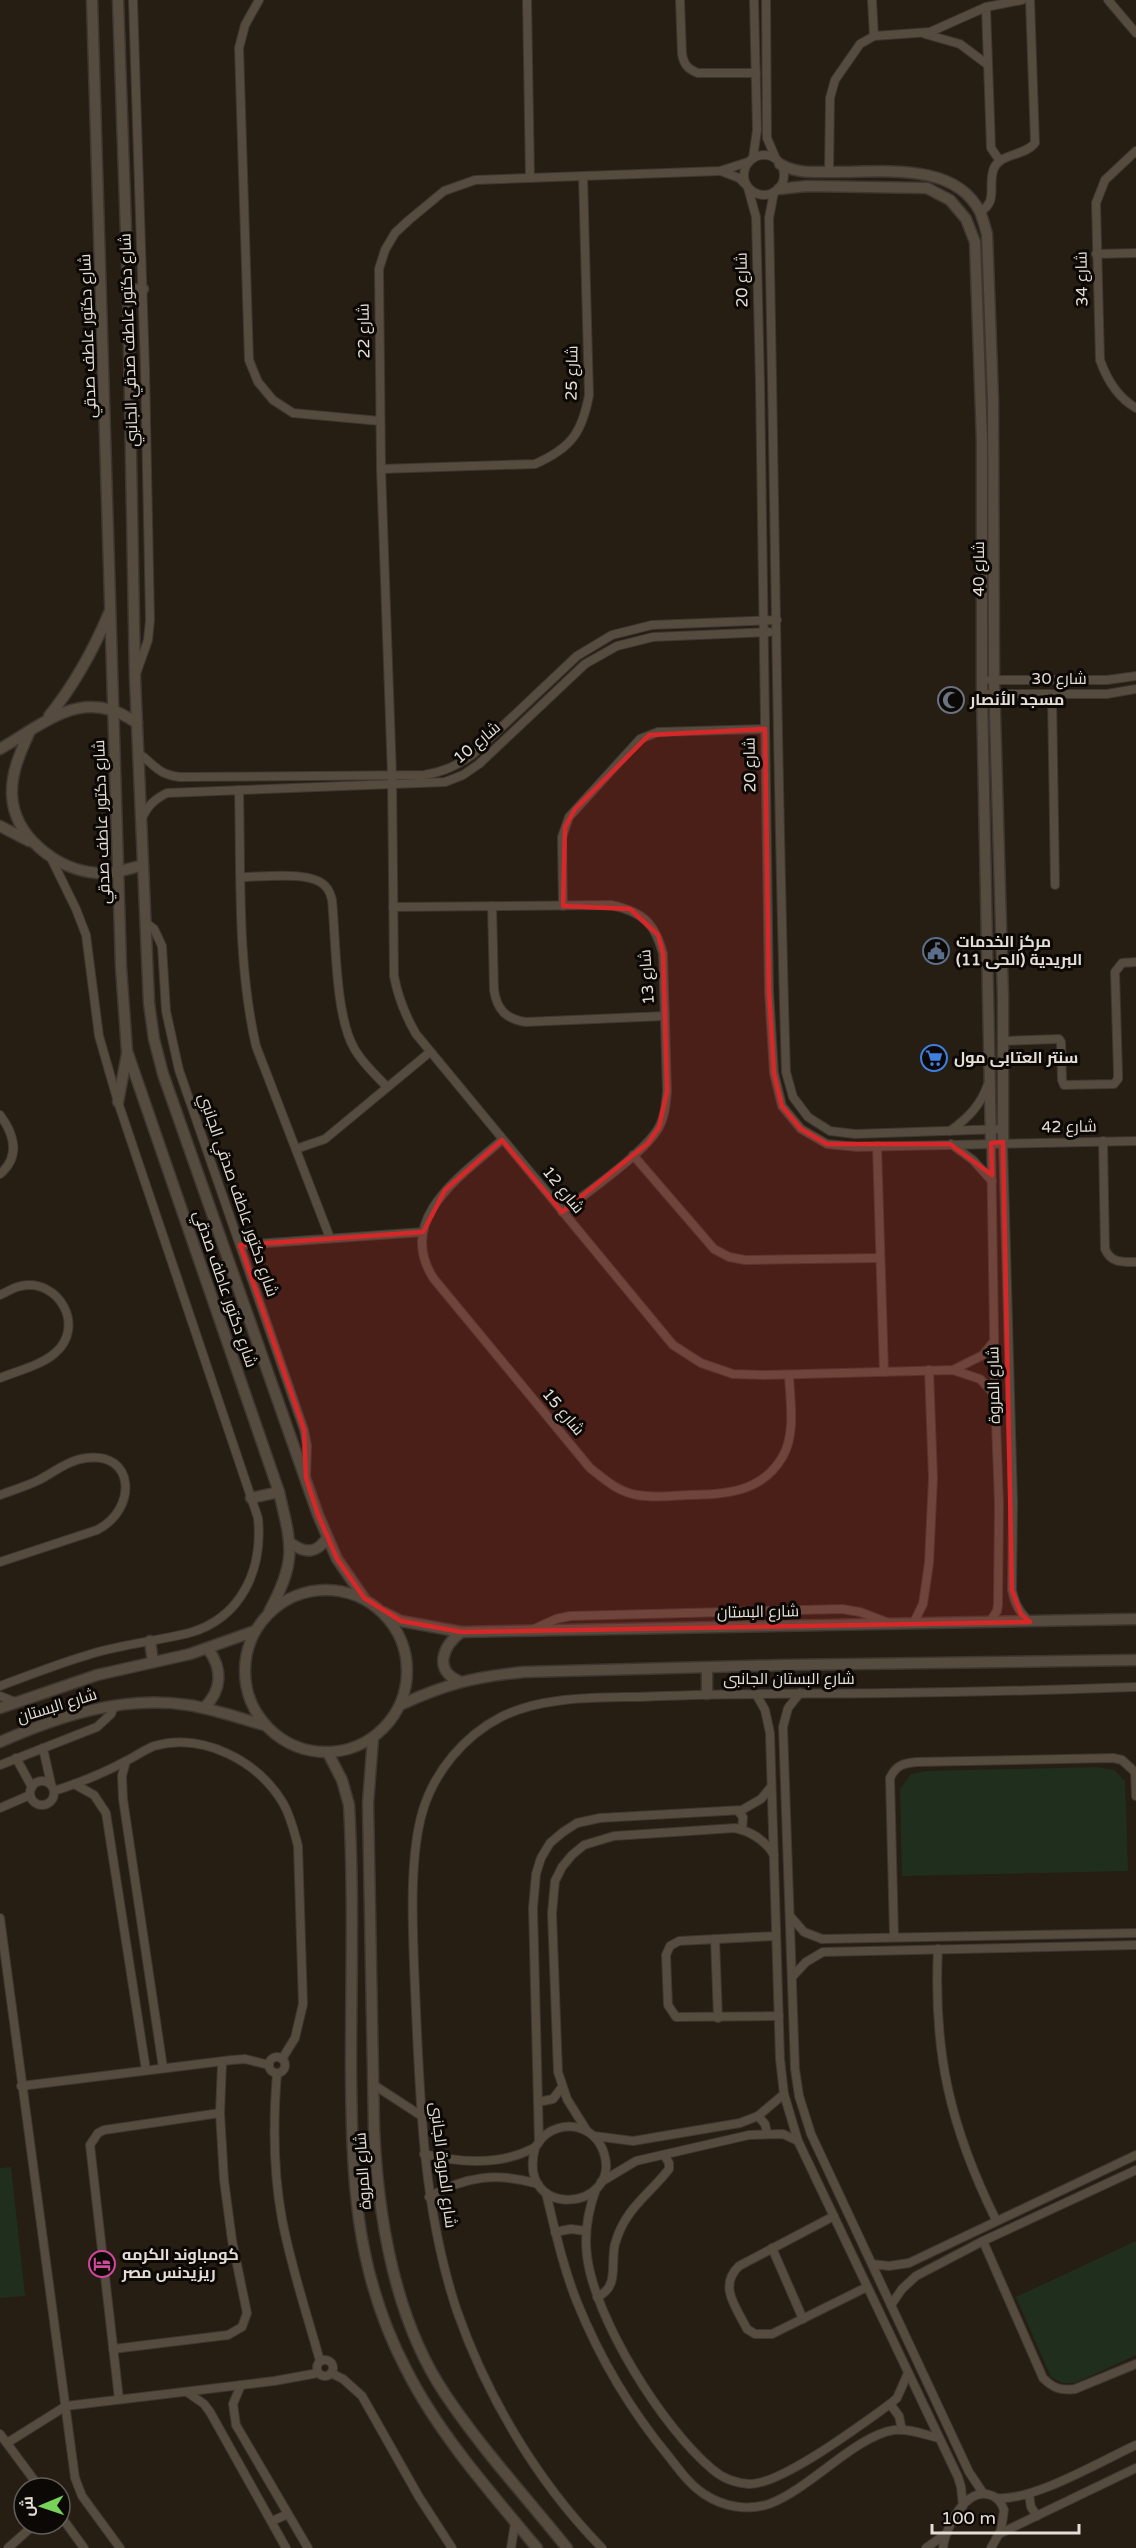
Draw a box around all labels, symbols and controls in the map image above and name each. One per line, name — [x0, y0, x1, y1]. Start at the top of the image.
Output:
street label: شارع دكتور عاطف صدقي الجانبي — [115, 233, 146, 447]
street label: شارع 34 — [1072, 251, 1093, 307]
street label: شارع 20 — [732, 252, 753, 308]
street label: شارع دكتور عاطف صدقي — [75, 253, 104, 419]
street label: شارع 22 — [354, 303, 375, 359]
street label: شارع 25 — [562, 345, 583, 401]
street label: شارع 40 — [969, 541, 990, 597]
street label: شارع 30 — [1031, 669, 1087, 690]
mosque icon: مسجد الأنصار — [936, 685, 966, 715]
place label: مسجد الأنصار — [969, 690, 1064, 710]
street label: شارع 10 — [449, 718, 505, 769]
street label: شارع 20 — [740, 737, 761, 793]
street label: شارع دكتور عاطف صدقي — [89, 739, 118, 905]
place label: مركز الخدمات البريدية (الحى 11) — [956, 932, 1082, 970]
public building icon: مركز الخدمات البريدية (الحى 11) — [921, 936, 951, 966]
street label: شارع 13 — [635, 949, 660, 1005]
supermarket icon: سنتر العتابى مول — [919, 1043, 949, 1073]
place label: سنتر العتابى مول — [954, 1048, 1078, 1068]
street label: شارع دكتور عاطف صدقي الجانبي — [194, 1091, 282, 1299]
street label: شارع 42 — [1041, 1117, 1097, 1138]
street label: شارع 12 — [537, 1162, 588, 1218]
street label: شارع دكتور عاطف صدقي — [189, 1208, 261, 1370]
street label: شارع المروة — [983, 1346, 1006, 1424]
street label: شارع 15 — [537, 1384, 588, 1440]
street label: شارع البستان — [717, 1601, 799, 1624]
street label: شارع البستان الجانبى — [723, 1669, 855, 1690]
street label: شارع البستان — [15, 1684, 100, 1729]
street label: شارع المروة الجانبى — [424, 2101, 461, 2229]
street label: شارع المروة — [350, 2132, 377, 2210]
place label: كومباوند الكرمه ريزيدنس مصر — [121, 2245, 239, 2283]
hotel icon: كومباوند الكرمه ريزيدنس مصر — [87, 2249, 117, 2279]
north arrow — [12, 2476, 72, 2536]
text: ش — [18, 2496, 38, 2517]
scale bar — [932, 2497, 1079, 2535]
text: 100 m — [941, 2507, 996, 2529]

